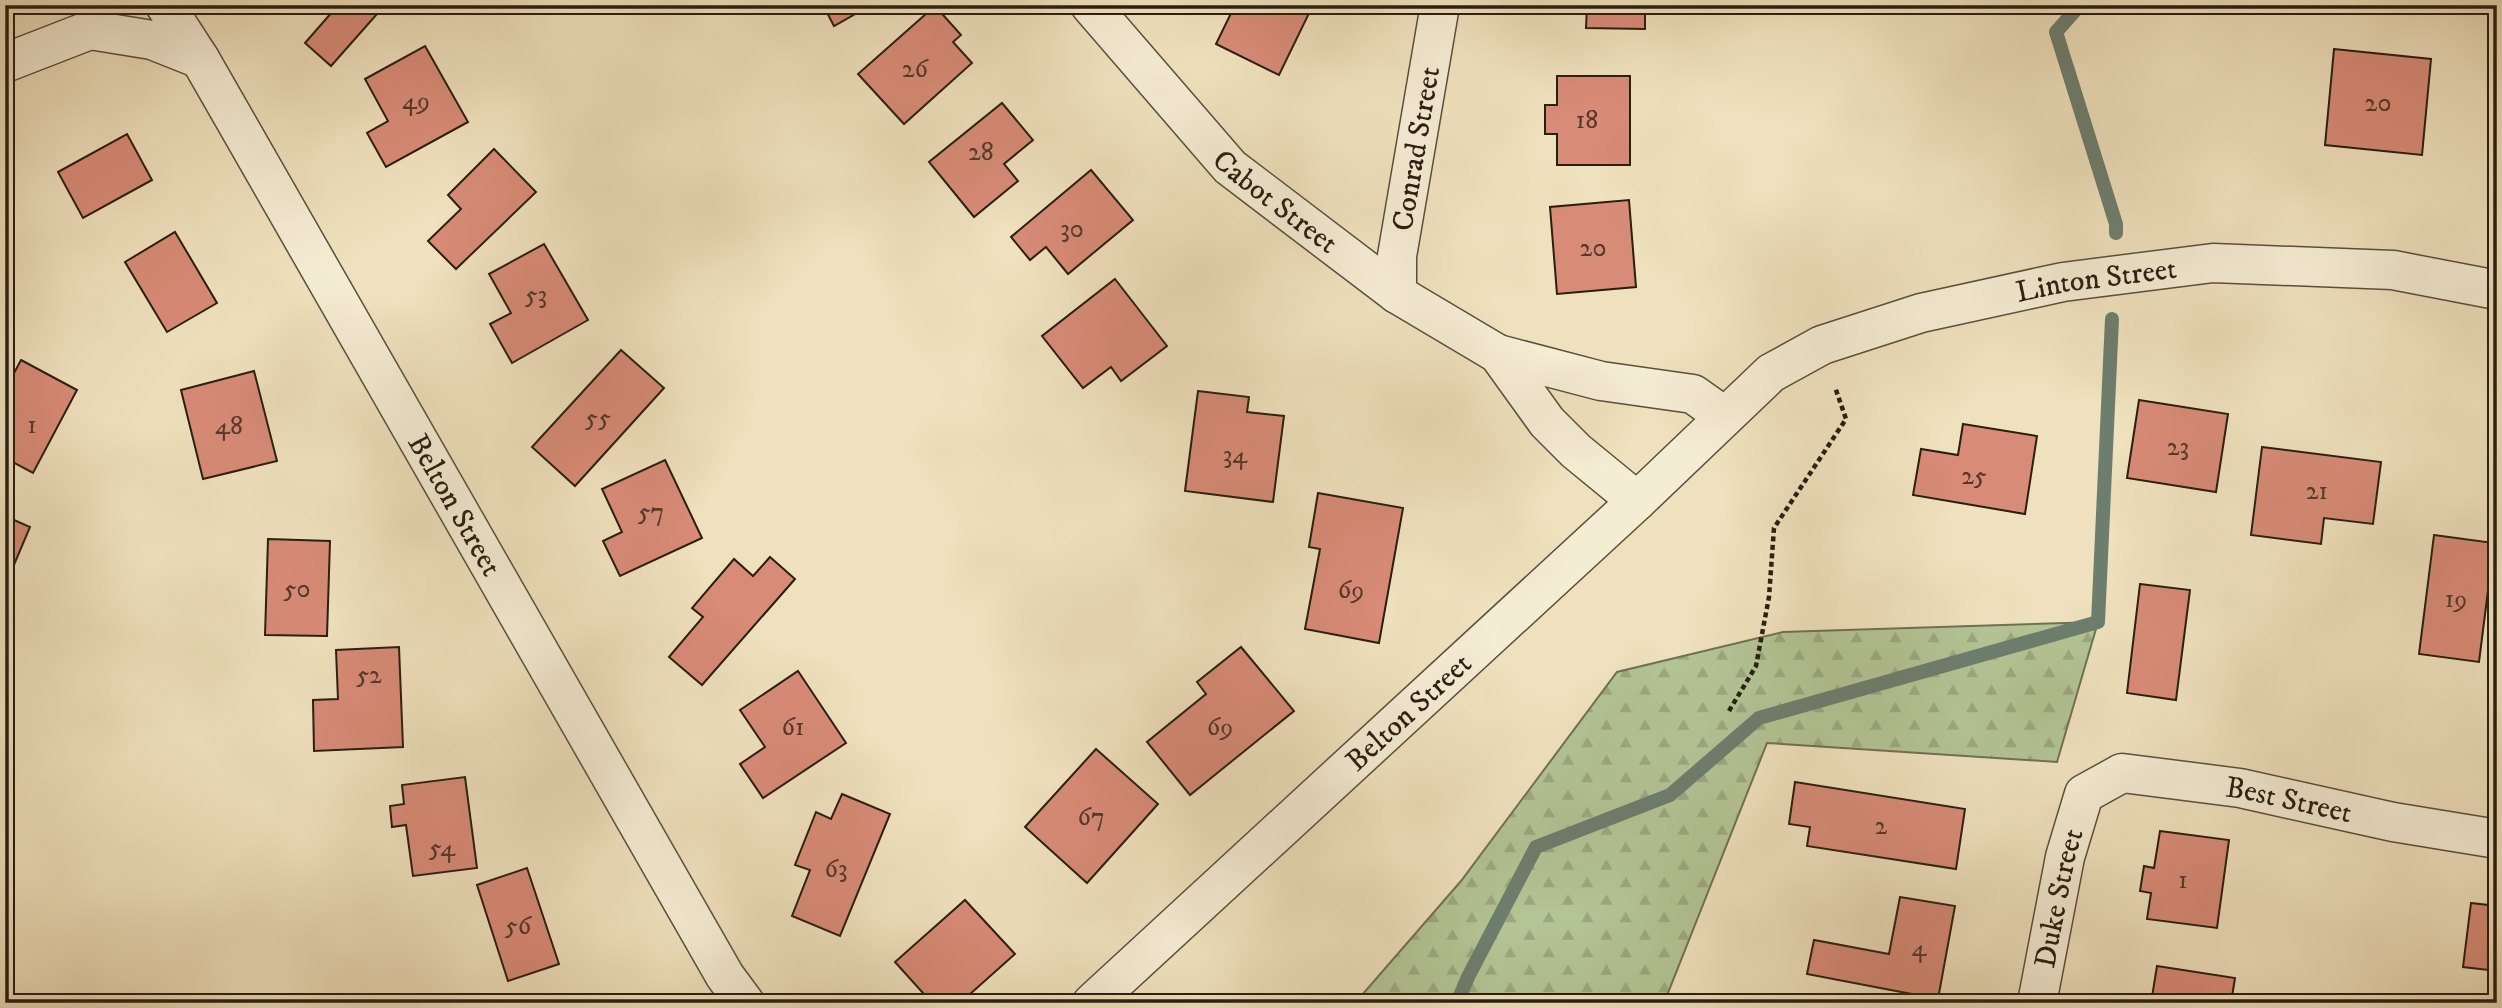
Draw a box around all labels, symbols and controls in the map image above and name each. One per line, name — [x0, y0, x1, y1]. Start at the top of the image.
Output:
house number: 26 — [902, 53, 930, 86]
street label: Conrad Street — [1385, 64, 1449, 234]
house number: 49 — [402, 85, 430, 118]
house number: 20 — [2365, 87, 2391, 120]
house number: 18 — [1576, 104, 1598, 137]
house number: 28 — [968, 136, 994, 169]
street label: Cabot Street — [1204, 143, 1345, 262]
house number: 30 — [1060, 213, 1084, 246]
house number: 20 — [1580, 232, 1606, 265]
street label: Linton Street — [2013, 251, 2179, 312]
house number: 53 — [525, 279, 547, 312]
house number: 55 — [585, 402, 611, 435]
house number: 1 — [27, 409, 37, 442]
house number: 48 — [215, 410, 243, 443]
street label: Belton Street — [399, 428, 509, 583]
house number: 23 — [2167, 431, 2189, 464]
house number: 34 — [1223, 439, 1248, 472]
house number: 25 — [1961, 460, 1987, 493]
house number: 21 — [2306, 475, 2328, 508]
house number: 57 — [638, 496, 664, 529]
house number: 50 — [284, 573, 310, 606]
house number: 69 — [1338, 574, 1364, 607]
house number: 19 — [2445, 583, 2467, 616]
street label: Belton Street — [1339, 646, 1480, 780]
house number: 52 — [356, 659, 382, 692]
house number: 61 — [782, 711, 804, 744]
house number: 69 — [1207, 711, 1233, 744]
street label: Best Street — [2224, 769, 2355, 832]
house number: 67 — [1077, 801, 1105, 834]
house number: 2 — [1875, 810, 1888, 843]
street label: Duke Street — [2027, 824, 2093, 971]
house number: 54 — [429, 832, 456, 865]
house number: 63 — [824, 853, 848, 886]
house number: 1 — [2178, 864, 2188, 897]
house number: 56 — [505, 910, 533, 943]
house number: 4 — [1912, 932, 1928, 965]

